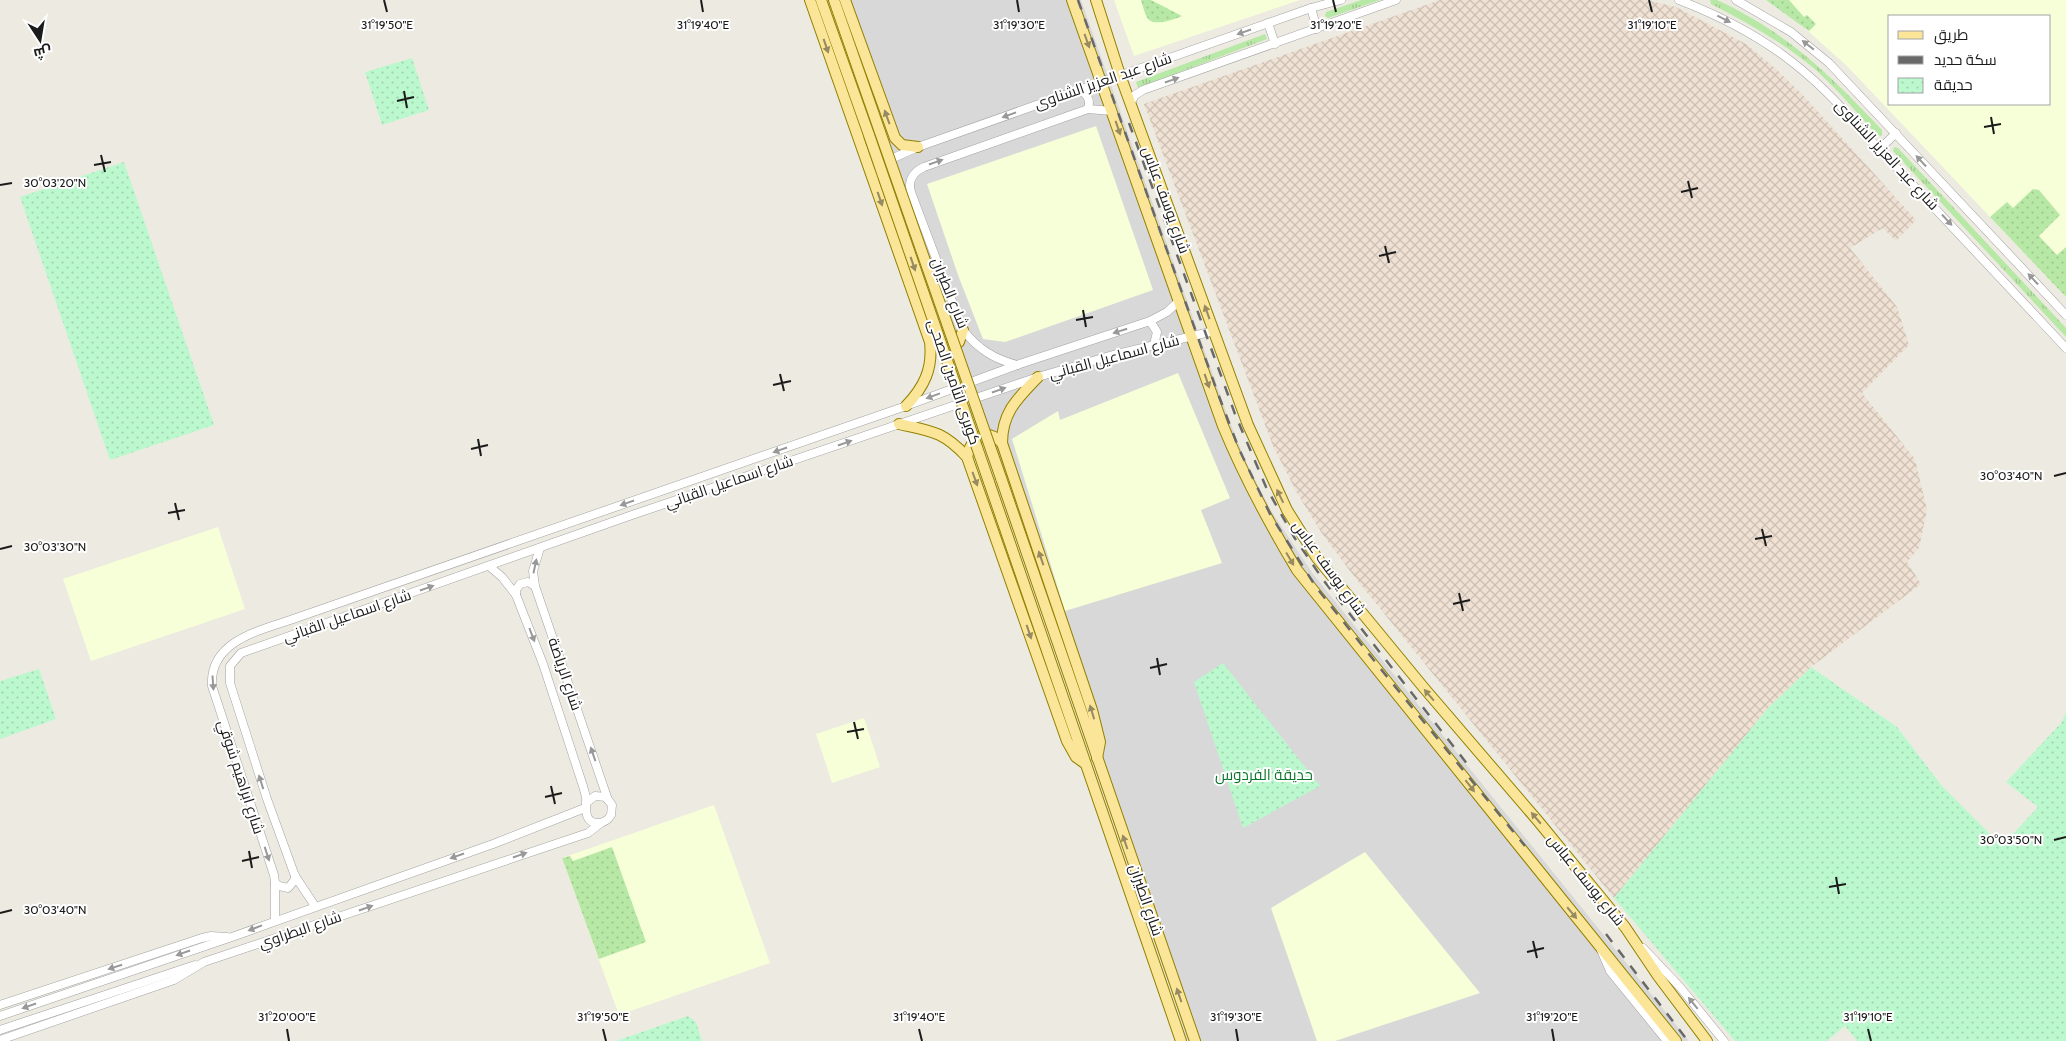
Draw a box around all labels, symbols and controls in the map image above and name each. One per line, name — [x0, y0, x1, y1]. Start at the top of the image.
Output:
north arrow — [15, 15, 65, 65]
one-way arrow — [1717, 15, 1731, 23]
legend — [1888, 15, 2051, 105]
text: 31°19'50"E — [361, 17, 413, 32]
text: 31°19'40"E — [677, 17, 729, 32]
text: 31°19'30"E — [993, 17, 1045, 32]
text: 31°19'20"E — [1310, 17, 1362, 32]
text: 31°19'10"E — [1627, 17, 1677, 32]
text: طريق — [1934, 26, 1968, 45]
one-way arrow — [1237, 28, 1252, 36]
one-way arrow — [1083, 34, 1091, 49]
one-way arrow — [822, 39, 830, 54]
one-way arrow — [1802, 40, 1815, 51]
text: ش — [32, 42, 53, 63]
street label: شارع عبد العزيز الشناوى — [1032, 49, 1175, 115]
text: سكة حديد — [1934, 51, 1997, 69]
one-way arrow — [1165, 75, 1180, 83]
text: حديقة — [1934, 76, 1973, 94]
street label: شارع عبد العزيز الشناوى — [1830, 96, 1943, 215]
one-way arrow — [883, 109, 891, 124]
one-way arrow — [1001, 112, 1016, 119]
one-way arrow — [1115, 121, 1122, 136]
street label: شارع يوسف عباس — [1136, 144, 1194, 257]
one-way arrow — [1915, 155, 1927, 167]
one-way arrow — [929, 158, 944, 165]
text: 30°03'20"N — [24, 175, 86, 190]
one-way arrow — [877, 192, 885, 207]
one-way arrow — [1941, 214, 1953, 226]
street label: شارع الطيران — [926, 255, 972, 332]
one-way arrow — [910, 257, 918, 272]
one-way arrow — [2027, 274, 2039, 286]
one-way arrow — [1203, 304, 1211, 319]
street label: كوبرى التأمين الصحى — [923, 317, 985, 447]
one-way arrow — [1112, 327, 1127, 335]
street label: شارع اسماعيل القباني — [1047, 331, 1182, 386]
one-way arrow — [1204, 373, 1211, 388]
one-way arrow — [992, 386, 1007, 394]
one-way arrow — [926, 393, 941, 400]
one-way arrow — [838, 439, 853, 446]
one-way arrow — [772, 446, 787, 454]
street label: شارع اسماعيل القباني — [663, 452, 796, 515]
text: 30°03'40"N — [1980, 468, 2042, 483]
one-way arrow — [971, 472, 979, 487]
one-way arrow — [1276, 488, 1284, 503]
one-way arrow — [619, 500, 634, 507]
street label: شارع يوسف عباس — [1287, 517, 1369, 620]
text: 30°03'30"N — [24, 539, 86, 554]
one-way arrow — [1037, 550, 1045, 565]
one-way arrow — [1286, 552, 1295, 565]
one-way arrow — [531, 558, 539, 574]
one-way arrow — [420, 583, 435, 591]
street label: شارع اسماعيل القباني — [281, 586, 414, 649]
one-way arrow — [1026, 625, 1033, 640]
one-way arrow — [529, 628, 536, 643]
street label: شارع الرياضة — [542, 635, 586, 713]
one-way arrow — [209, 675, 217, 691]
one-way arrow — [1424, 689, 1435, 702]
one-way arrow — [1088, 704, 1096, 719]
street label: شارع ابراهيم شوقي — [211, 718, 268, 837]
one-way arrow — [588, 746, 596, 761]
park label: حديقة الفردوس — [1215, 766, 1313, 785]
one-way arrow — [257, 774, 265, 789]
one-way arrow — [1465, 779, 1476, 792]
one-way arrow — [1530, 812, 1541, 825]
street label: شارع يوسف عباس — [1542, 831, 1628, 931]
text: 30°03'50"N — [1980, 832, 2042, 847]
one-way arrow — [1121, 834, 1128, 849]
one-way arrow — [263, 847, 271, 862]
one-way arrow — [513, 851, 528, 859]
one-way arrow — [450, 853, 465, 860]
street label: شارع الطيران — [1123, 862, 1167, 939]
text: 30°03'40"N — [24, 902, 86, 917]
one-way arrow — [359, 903, 374, 911]
one-way arrow — [1567, 906, 1578, 919]
street label: شارع البطراوي — [256, 907, 345, 955]
one-way arrow — [247, 924, 262, 932]
one-way arrow — [175, 949, 190, 957]
one-way arrow — [108, 964, 123, 971]
one-way arrow — [1175, 987, 1183, 1002]
one-way arrow — [1688, 997, 1699, 1010]
one-way arrow — [21, 1002, 36, 1010]
text: 31°20'00"E — [258, 1009, 316, 1024]
text: 31°19'50"E — [577, 1009, 629, 1024]
text: 31°19'40"E — [893, 1009, 945, 1024]
text: 31°19'30"E — [1210, 1009, 1262, 1024]
text: 31°19'20"E — [1526, 1009, 1578, 1024]
text: 31°19'10"E — [1843, 1009, 1893, 1024]

